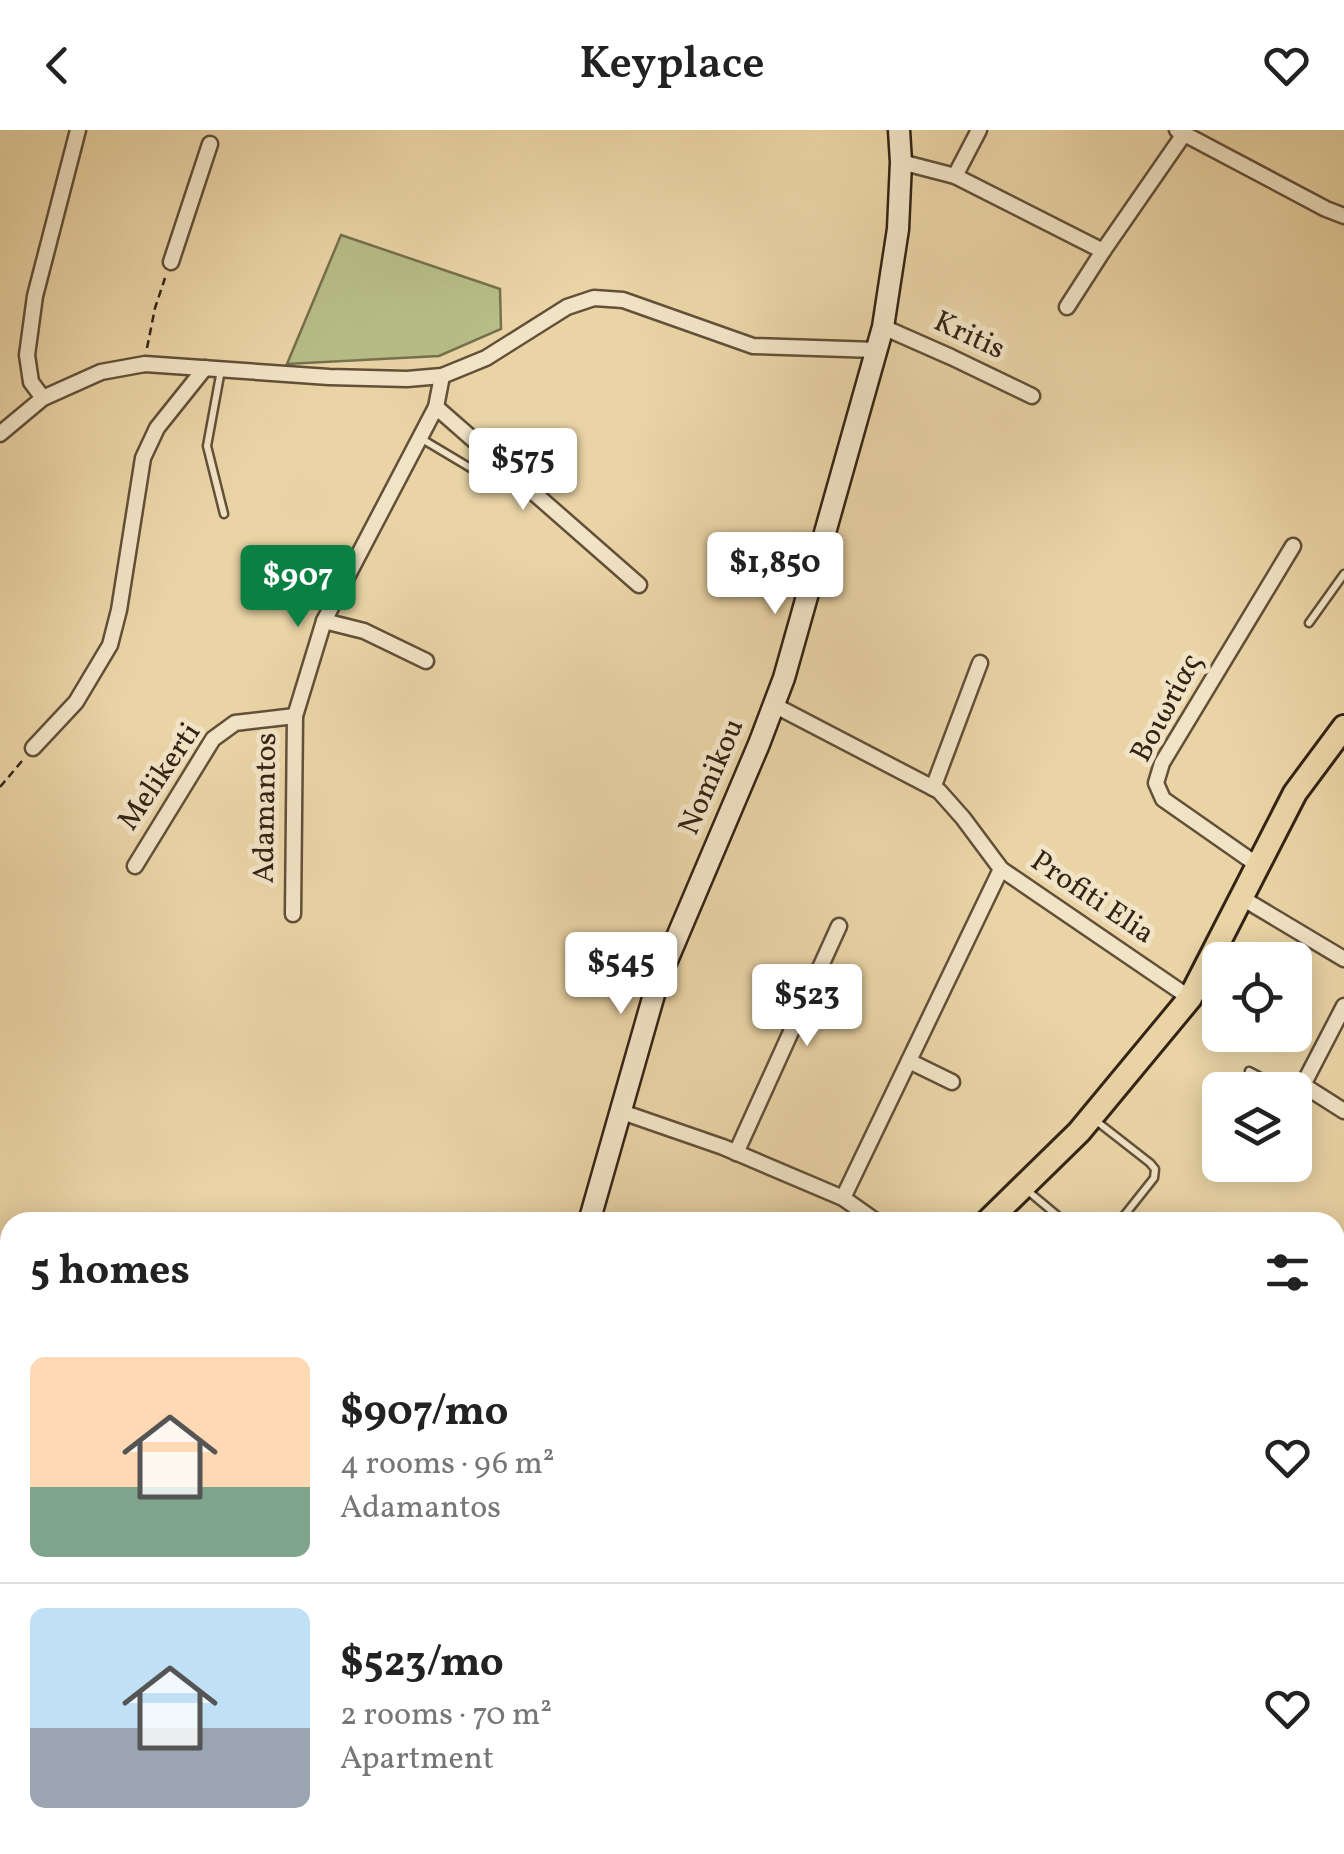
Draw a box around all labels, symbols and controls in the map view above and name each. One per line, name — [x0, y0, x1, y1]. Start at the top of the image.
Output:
text: Keyplace — [579, 34, 765, 97]
icon: back — [30, 38, 85, 93]
icon: heart — [1259, 38, 1314, 93]
street label: Kritis — [926, 301, 1012, 371]
pin: $575 — [464, 428, 582, 513]
text: $575 — [491, 438, 555, 482]
pin: $1,850 — [694, 532, 856, 617]
text: $1,850 — [729, 542, 821, 586]
pin: $907 — [239, 545, 357, 630]
text: $907 — [263, 555, 333, 599]
street label: Βοιωτίας — [1121, 646, 1213, 770]
street label: Nomikou — [669, 712, 755, 842]
street label: Melikerti — [109, 715, 211, 839]
street label: Adamantos — [244, 732, 288, 884]
street label: Profiti Elia — [1022, 841, 1162, 955]
pin: $545 — [562, 932, 680, 1017]
text: $545 — [587, 942, 655, 986]
map controls — [1202, 942, 1312, 1182]
button: locate — [1202, 942, 1312, 1052]
pin: $523 — [748, 964, 866, 1049]
text: $523 — [774, 974, 840, 1018]
button: layers — [1202, 1072, 1312, 1182]
text: 5 homes — [30, 1243, 190, 1302]
icon: filters — [1260, 1245, 1315, 1300]
text: $907/mo — [340, 1384, 508, 1443]
icon: home — [110, 1397, 230, 1517]
icon: heart — [1260, 1430, 1315, 1485]
text: 4 rooms · 96 m² — [340, 1443, 555, 1487]
text: Adamantos — [340, 1487, 501, 1531]
text: $523/mo — [340, 1635, 504, 1694]
icon: home — [110, 1648, 230, 1768]
icon: heart — [1260, 1681, 1315, 1736]
text: 2 rooms · 70 m² — [340, 1694, 552, 1738]
text: Apartment — [340, 1738, 494, 1782]

